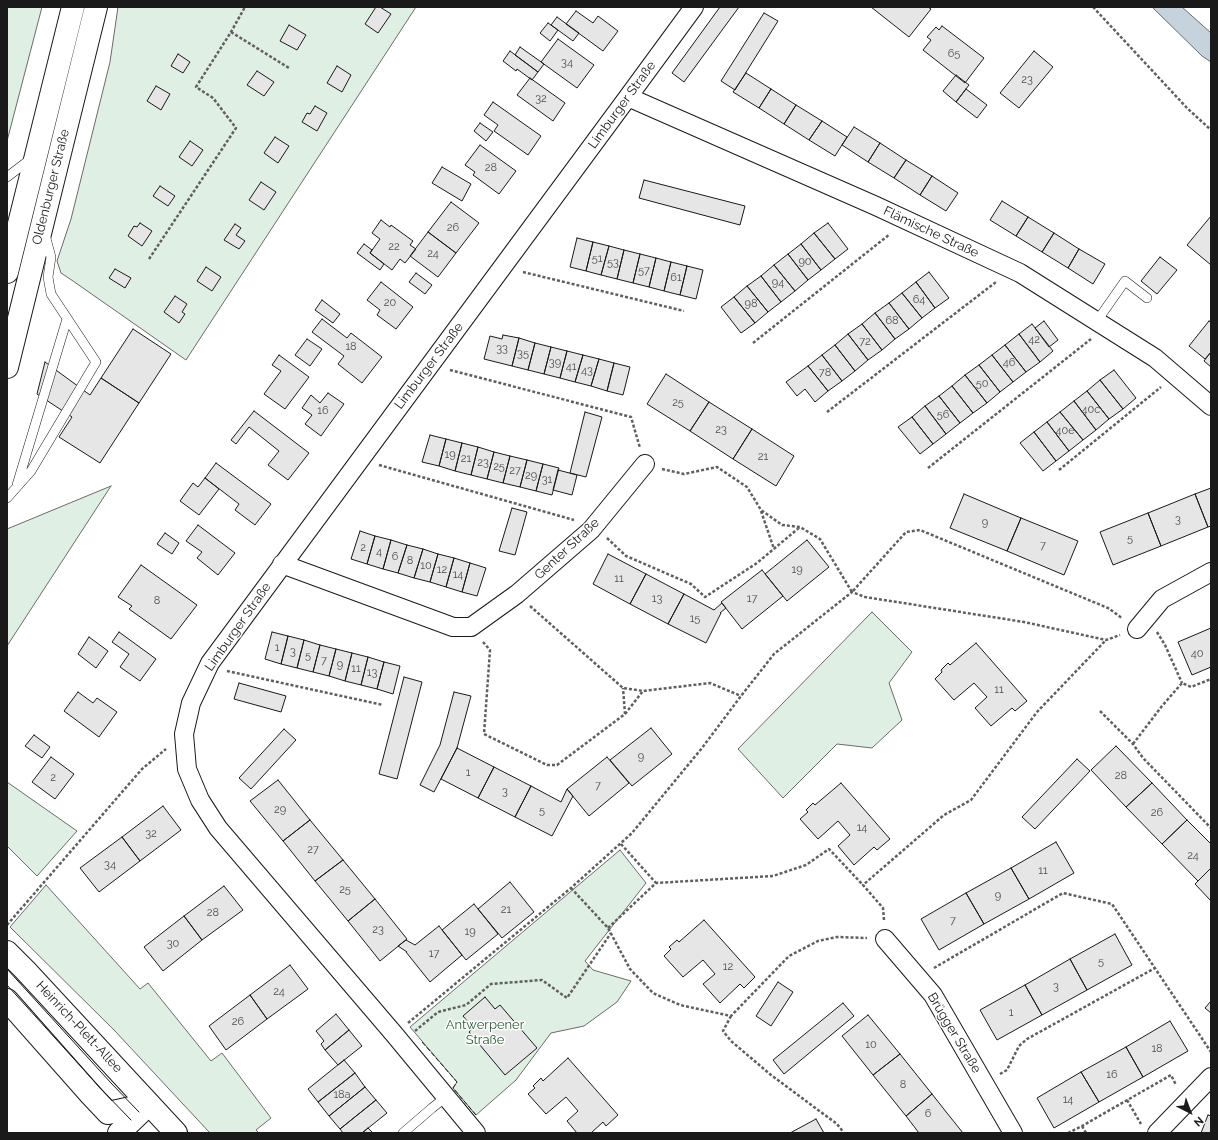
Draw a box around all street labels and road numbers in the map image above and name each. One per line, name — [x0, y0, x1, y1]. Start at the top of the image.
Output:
street label: Limburger Straße — [585, 58, 659, 152]
street label: Oldenburger Straße — [29, 127, 73, 247]
street label: Flämische Straße — [881, 203, 981, 261]
street label: Limburger Straße — [391, 320, 467, 412]
street label: Genter Straße — [531, 515, 603, 583]
street label: Limburger Straße — [202, 580, 274, 674]
street label: Heinrich-Plett-Allee — [33, 978, 125, 1076]
street label: Brügger Straße — [924, 990, 984, 1076]

